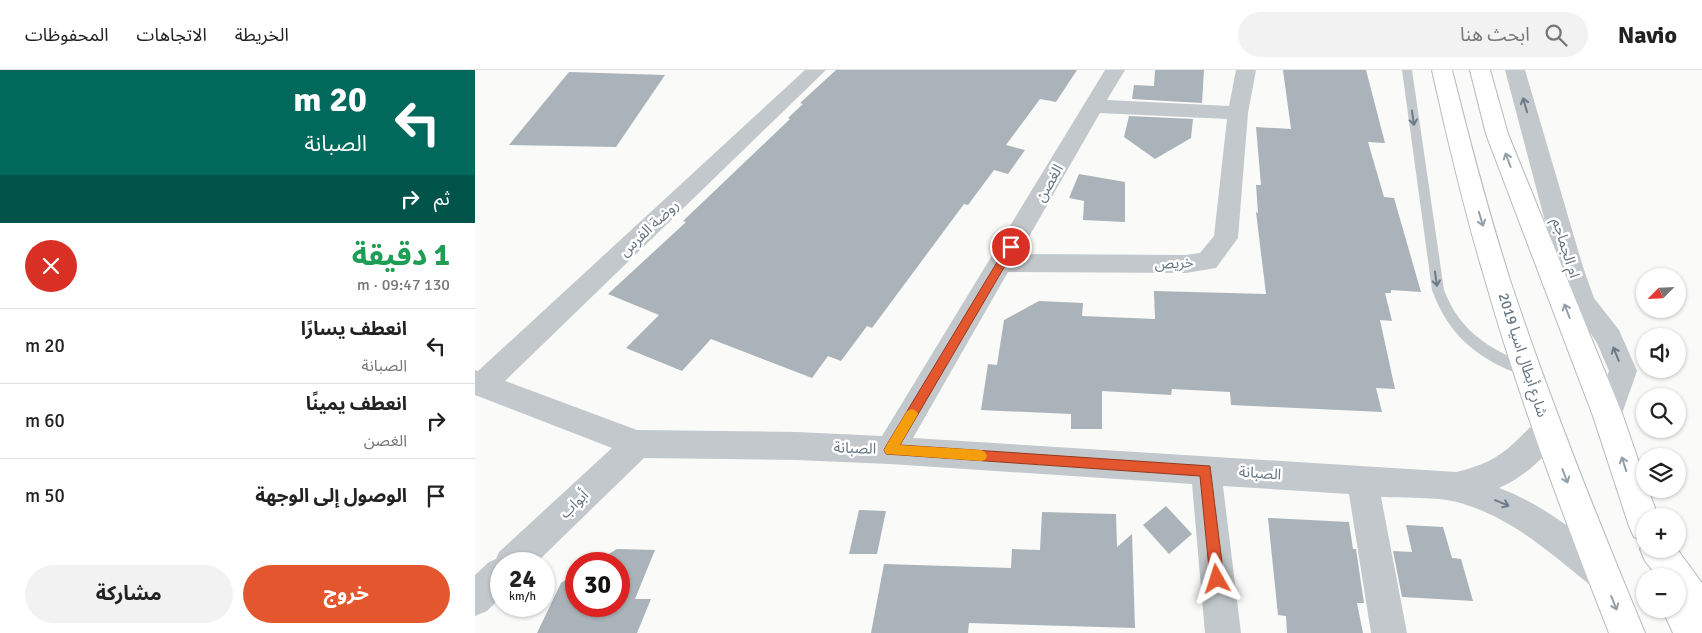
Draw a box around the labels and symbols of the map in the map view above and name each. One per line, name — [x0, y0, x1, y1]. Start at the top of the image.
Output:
one-way arrow — [1519, 97, 1529, 113]
one-way arrow — [1409, 110, 1419, 126]
one-way arrow — [1502, 153, 1512, 168]
street label: الغصن — [1031, 161, 1067, 205]
street label: روضة الفرس — [615, 196, 683, 260]
one-way arrow — [1476, 210, 1486, 226]
street label: ام الجماجم — [1546, 216, 1584, 281]
pin — [990, 226, 1032, 268]
street label: خريص — [1154, 253, 1194, 273]
north arrow — [1636, 268, 1686, 318]
one-way arrow — [1432, 271, 1442, 287]
street label: شارع أبطال اسيا 2019 — [1492, 290, 1552, 421]
one-way arrow — [1562, 304, 1571, 320]
one-way arrow — [1611, 347, 1620, 362]
street label: الصبانة — [833, 438, 877, 458]
one-way arrow — [1619, 456, 1628, 472]
street label: الصبانة — [1238, 463, 1282, 483]
one-way arrow — [1561, 468, 1570, 483]
street label: أبواب — [556, 486, 592, 522]
one-way arrow — [1494, 500, 1509, 509]
speed limit sign: 30 — [565, 552, 630, 617]
position arrow — [1190, 552, 1242, 604]
one-way arrow — [1610, 595, 1620, 610]

